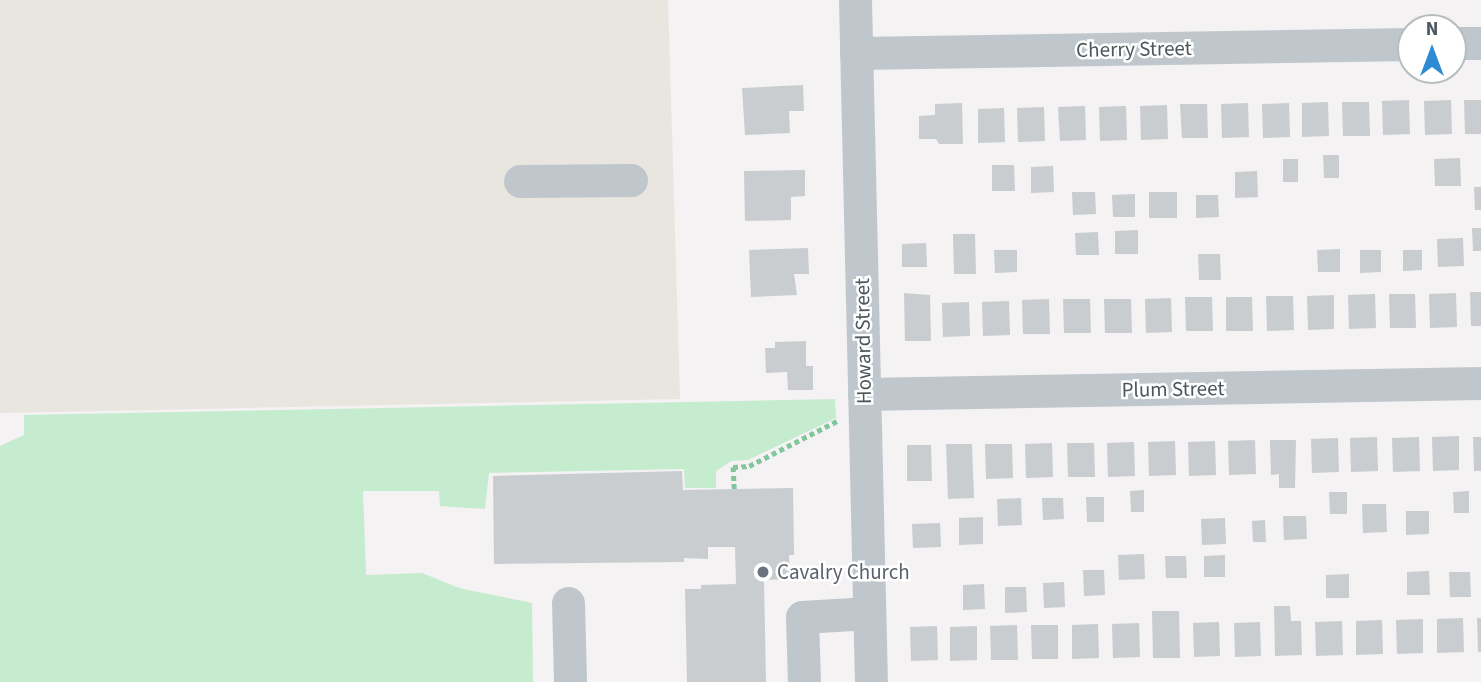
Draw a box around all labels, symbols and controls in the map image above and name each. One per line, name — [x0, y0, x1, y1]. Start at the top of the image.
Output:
north arrow — [1397, 14, 1467, 84]
text: N — [1426, 16, 1438, 43]
street label: Cherry Street — [1076, 35, 1192, 63]
street label: Howard Street — [849, 278, 877, 404]
street label: Plum Street — [1121, 376, 1225, 402]
place label: Cavalry Church — [777, 559, 910, 585]
marker: Cavalry Church — [755, 564, 771, 580]

